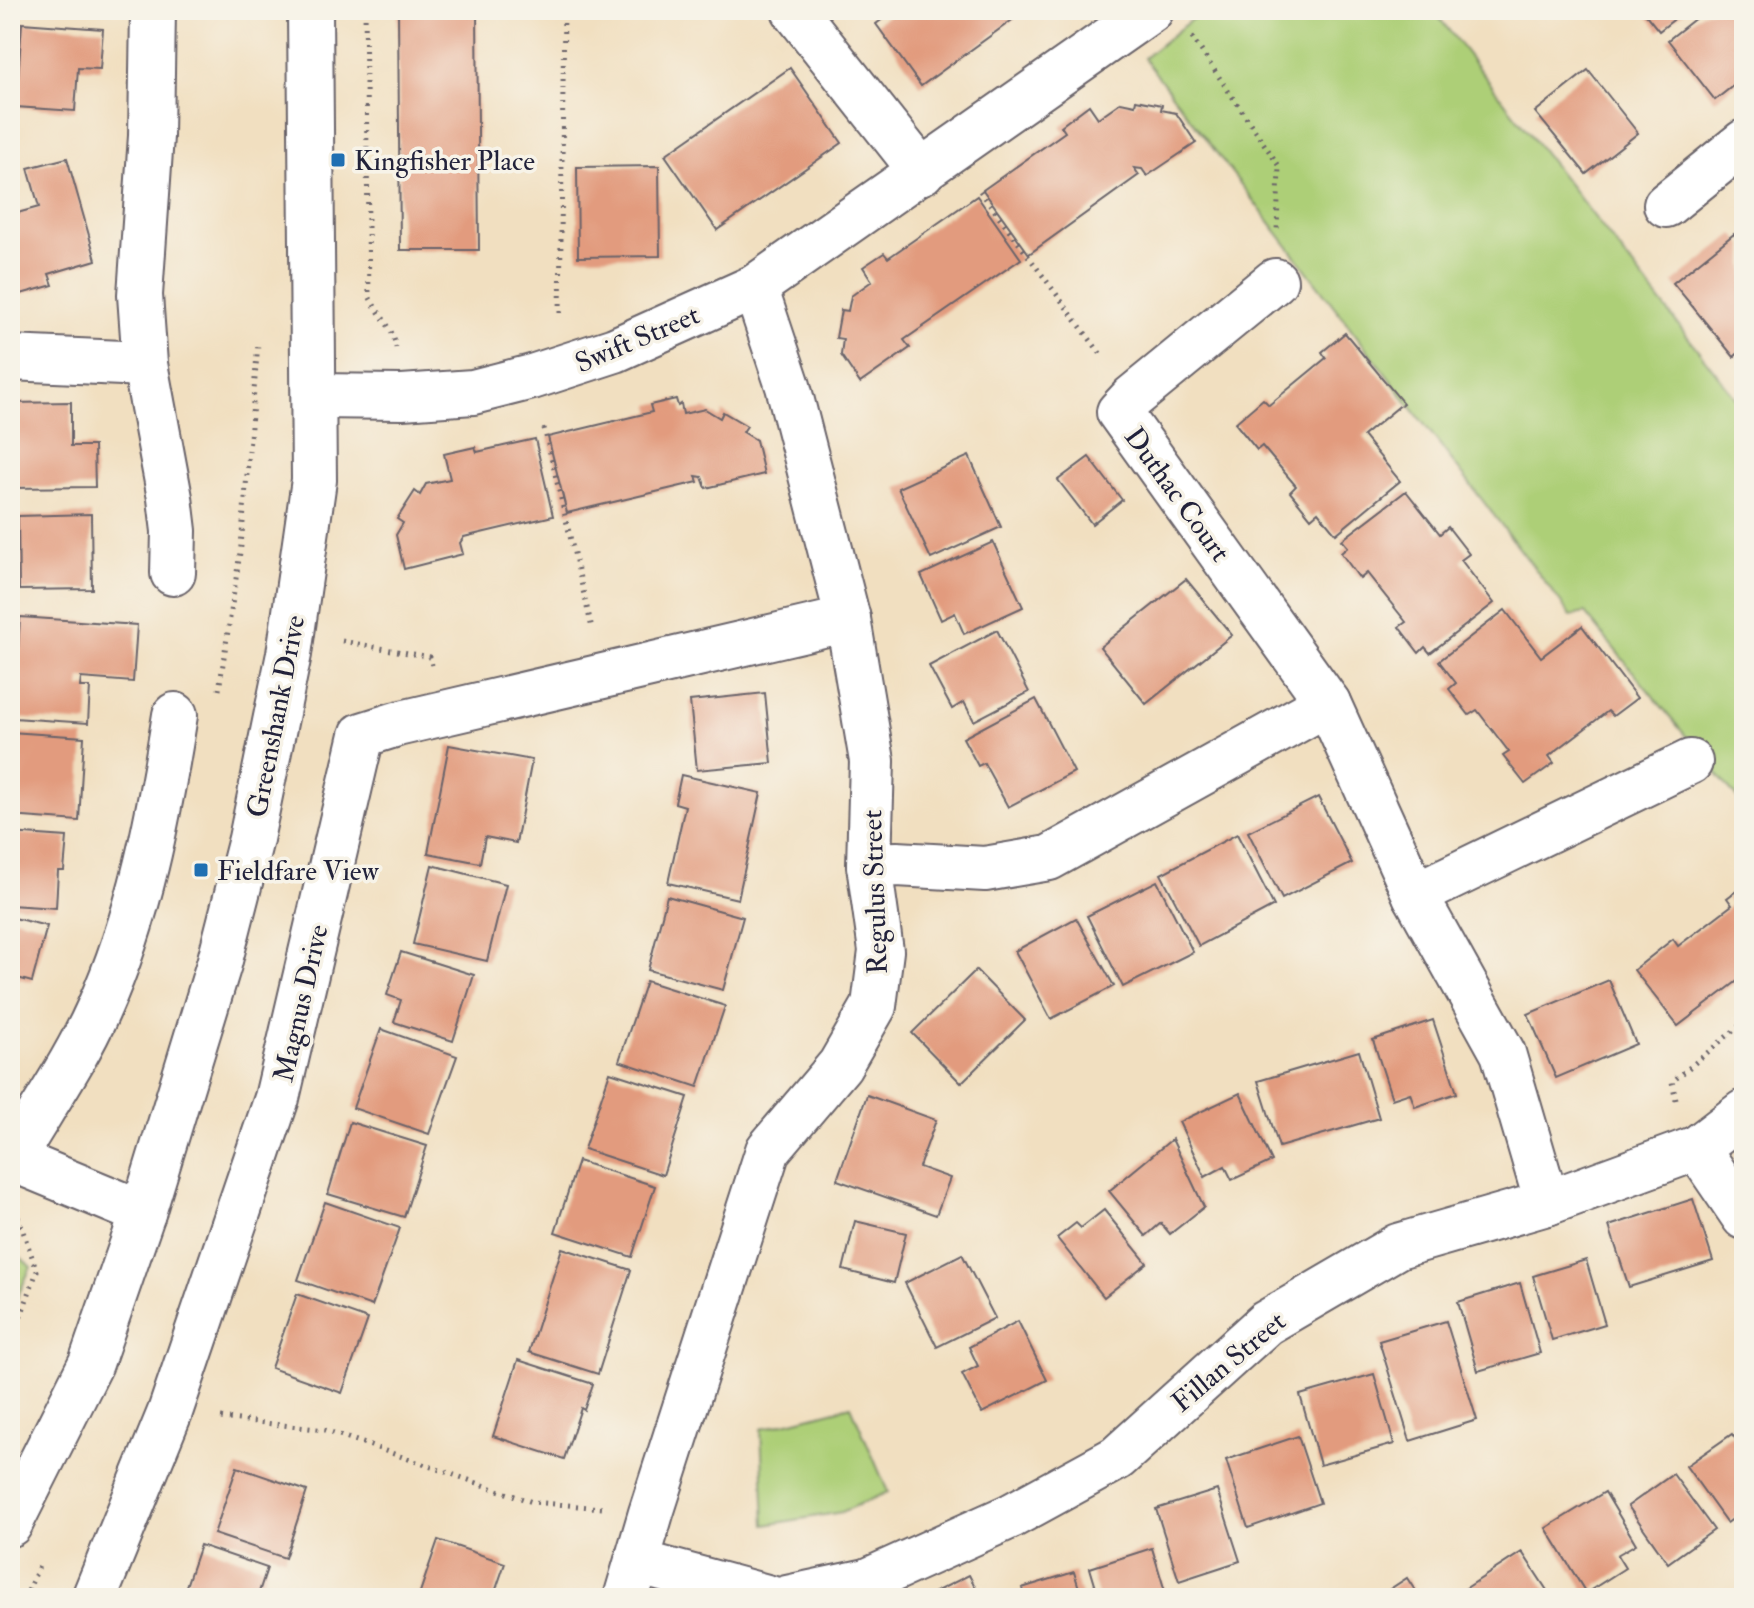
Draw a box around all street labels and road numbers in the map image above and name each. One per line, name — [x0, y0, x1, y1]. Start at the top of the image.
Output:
street label: Swift Street — [570, 298, 705, 381]
street label: Duthac Court — [1116, 421, 1237, 569]
street label: Greenshank Drive — [240, 612, 313, 820]
street label: Regulus Street — [855, 809, 896, 975]
street label: Magnus Drive — [266, 921, 337, 1085]
street label: Fillan Street — [1165, 1304, 1293, 1420]

